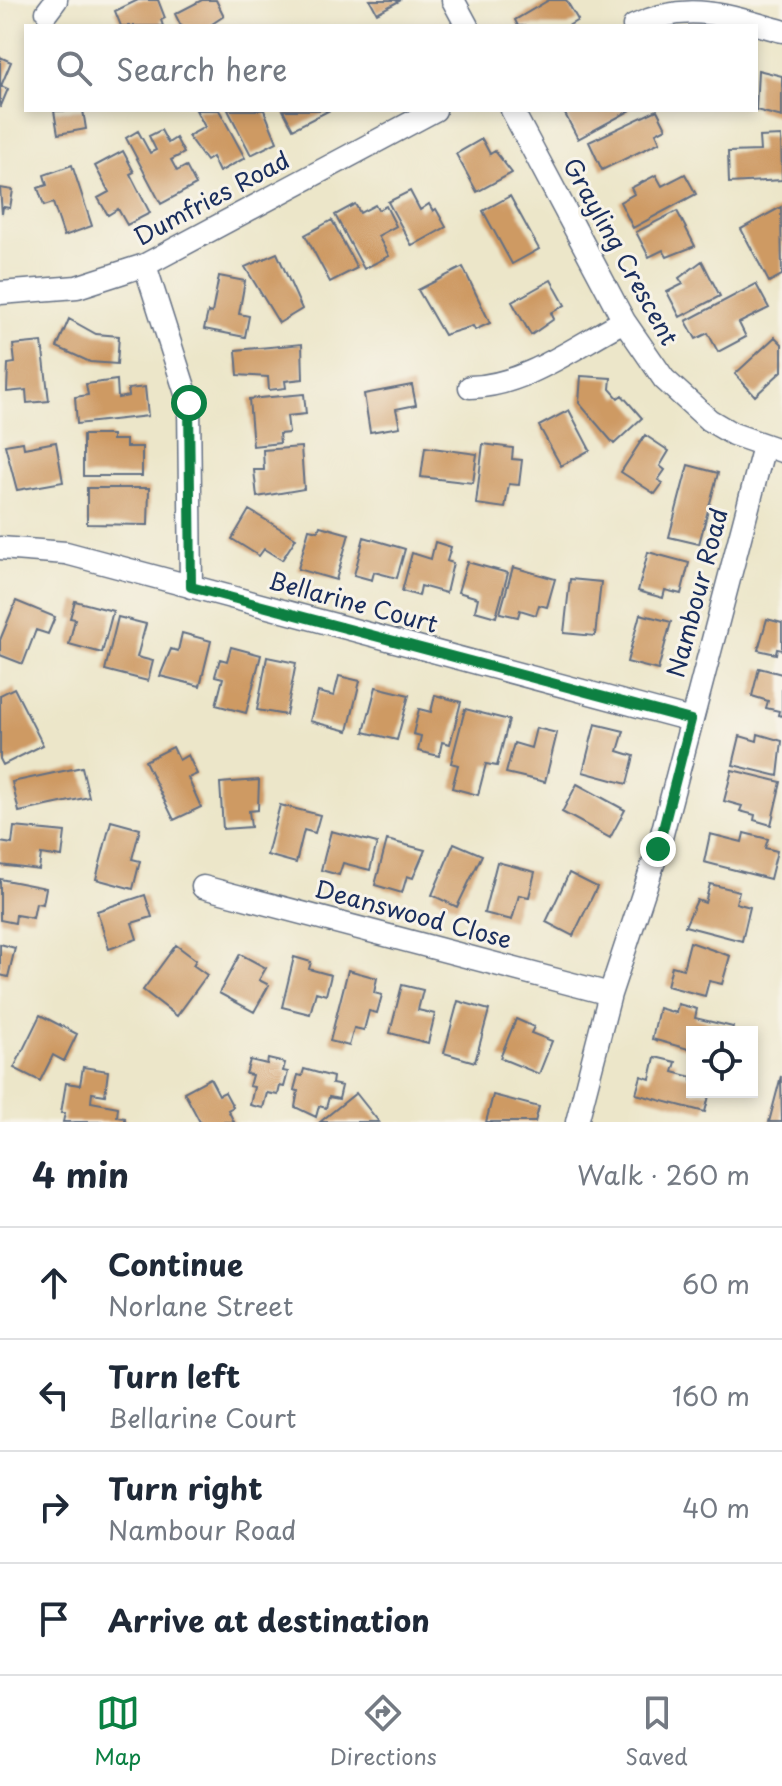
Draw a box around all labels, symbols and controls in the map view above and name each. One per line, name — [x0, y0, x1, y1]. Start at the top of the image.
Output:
search box — [24, 24, 758, 112]
icon: search — [52, 46, 96, 90]
text: Search here — [116, 46, 288, 91]
street label: Dumfries Road — [127, 141, 295, 253]
street label: Grayling Crescent — [555, 151, 688, 352]
route start — [171, 385, 207, 421]
street label: Nambour Road — [656, 504, 736, 681]
street label: Bellarine Court — [265, 561, 442, 641]
route end — [640, 831, 676, 867]
street label: Deanswood Close — [311, 869, 516, 957]
map controls — [686, 1026, 758, 1098]
button: locate — [686, 1026, 758, 1098]
text: 4 min — [32, 1148, 129, 1200]
text: Walk · 260 m — [577, 1155, 750, 1194]
text: Continue — [108, 1241, 243, 1286]
icon: ahead — [32, 1261, 76, 1305]
text: 60 m — [682, 1264, 750, 1303]
text: Norlane Street — [108, 1286, 293, 1325]
text: Turn left — [108, 1353, 240, 1398]
icon: left — [32, 1373, 76, 1417]
text: 160 m — [672, 1376, 750, 1415]
text: Bellarine Court — [108, 1398, 296, 1437]
text: Turn right — [108, 1465, 263, 1510]
icon: right — [32, 1485, 76, 1529]
text: 40 m — [682, 1488, 750, 1527]
text: Nambour Road — [108, 1510, 296, 1549]
icon: arrive — [32, 1597, 76, 1641]
text: Arrive at destination — [108, 1597, 430, 1642]
tab: Map — [94, 1691, 141, 1772]
tab: Directions — [330, 1691, 437, 1772]
tab: Saved — [625, 1691, 688, 1772]

